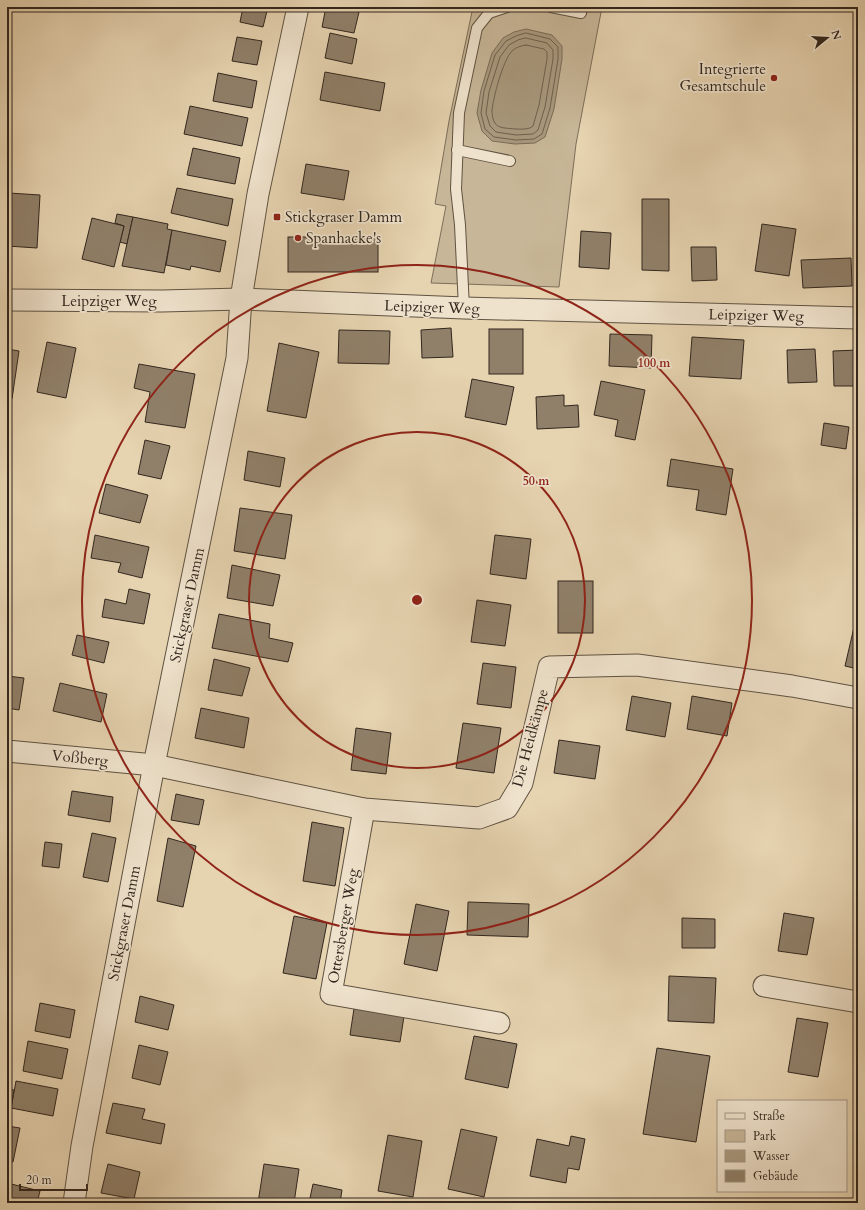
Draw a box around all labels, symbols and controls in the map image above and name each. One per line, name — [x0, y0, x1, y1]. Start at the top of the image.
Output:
north arrow — [807, 18, 847, 58]
text: N — [827, 28, 845, 42]
place label: Integrierte Gesamtschule — [679, 59, 766, 96]
marker: Integrierte Gesamtschule — [769, 73, 779, 83]
place label: Stickgraser Damm — [285, 207, 402, 227]
marker: Stickgraser Damm — [272, 212, 282, 222]
place label: Spanhacke's — [306, 228, 381, 248]
marker: Spanhacke's — [293, 233, 303, 243]
street label: Leipziger Weg — [61, 291, 157, 311]
street label: Leipziger Weg — [384, 295, 481, 319]
street label: Leipziger Weg — [708, 304, 805, 326]
text: 100 m — [638, 355, 671, 371]
text: 50 m — [523, 473, 550, 489]
street label: Stickgraser Damm — [165, 545, 209, 664]
centre of rings — [410, 593, 424, 607]
street label: Die Heidkämpe — [507, 686, 553, 789]
street label: Voßberg — [51, 745, 110, 771]
street label: Stickgraser Damm — [103, 863, 145, 982]
street label: Ottersberger Weg — [323, 866, 363, 985]
legend — [717, 1100, 847, 1192]
text: Straße — [753, 1108, 785, 1124]
text: Park — [753, 1128, 777, 1144]
text: Wasser — [752, 1148, 790, 1164]
scale bar — [20, 1166, 87, 1192]
text: Gebäude — [753, 1168, 798, 1184]
text: 20 m — [26, 1172, 53, 1188]

